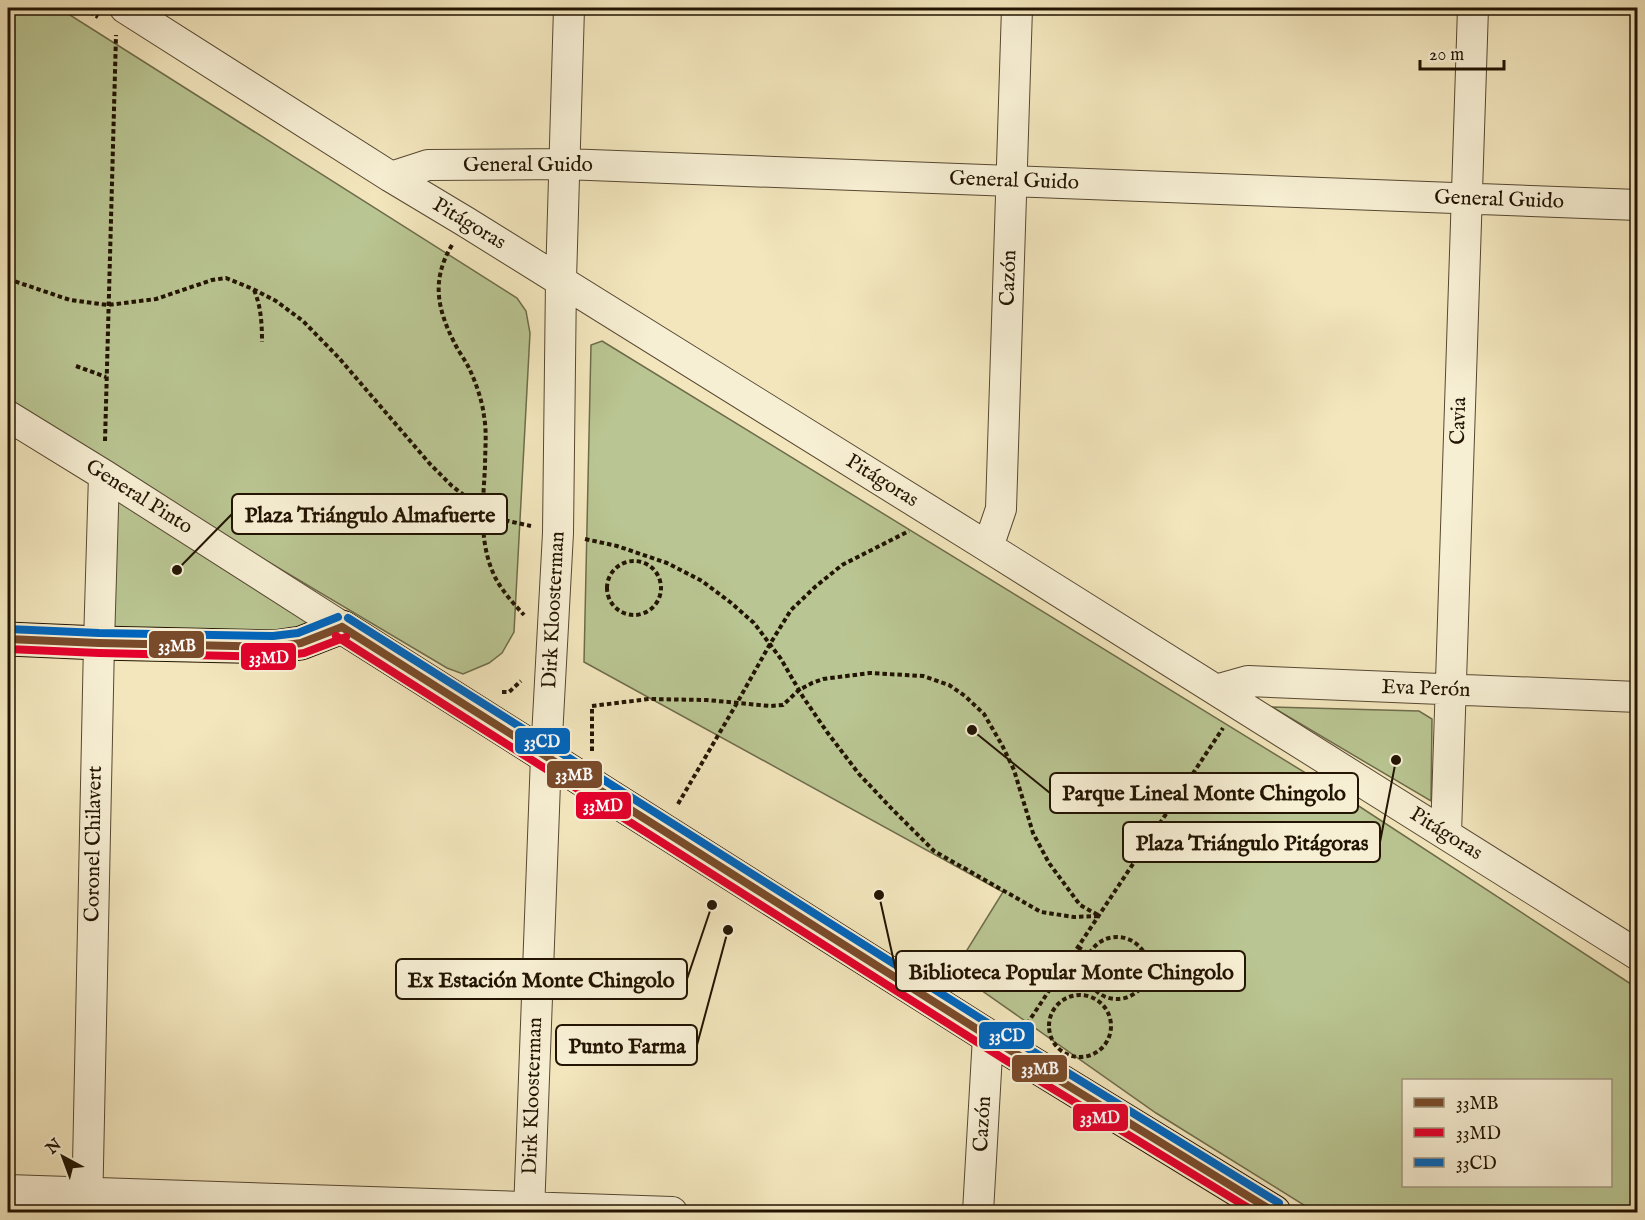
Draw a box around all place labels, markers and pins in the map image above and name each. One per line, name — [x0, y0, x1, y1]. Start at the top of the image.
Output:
callout: Plaza Triángulo Almafuerte — [232, 494, 507, 534]
callout: Parque Lineal Monte Chingolo — [1050, 773, 1358, 813]
callout: Plaza Triángulo Pitágoras — [1123, 822, 1380, 862]
callout: Biblioteca Popular Monte Chingolo — [896, 951, 1245, 991]
callout: Ex Estación Monte Chingolo — [396, 959, 687, 999]
callout: Punto Farma — [556, 1025, 697, 1065]

